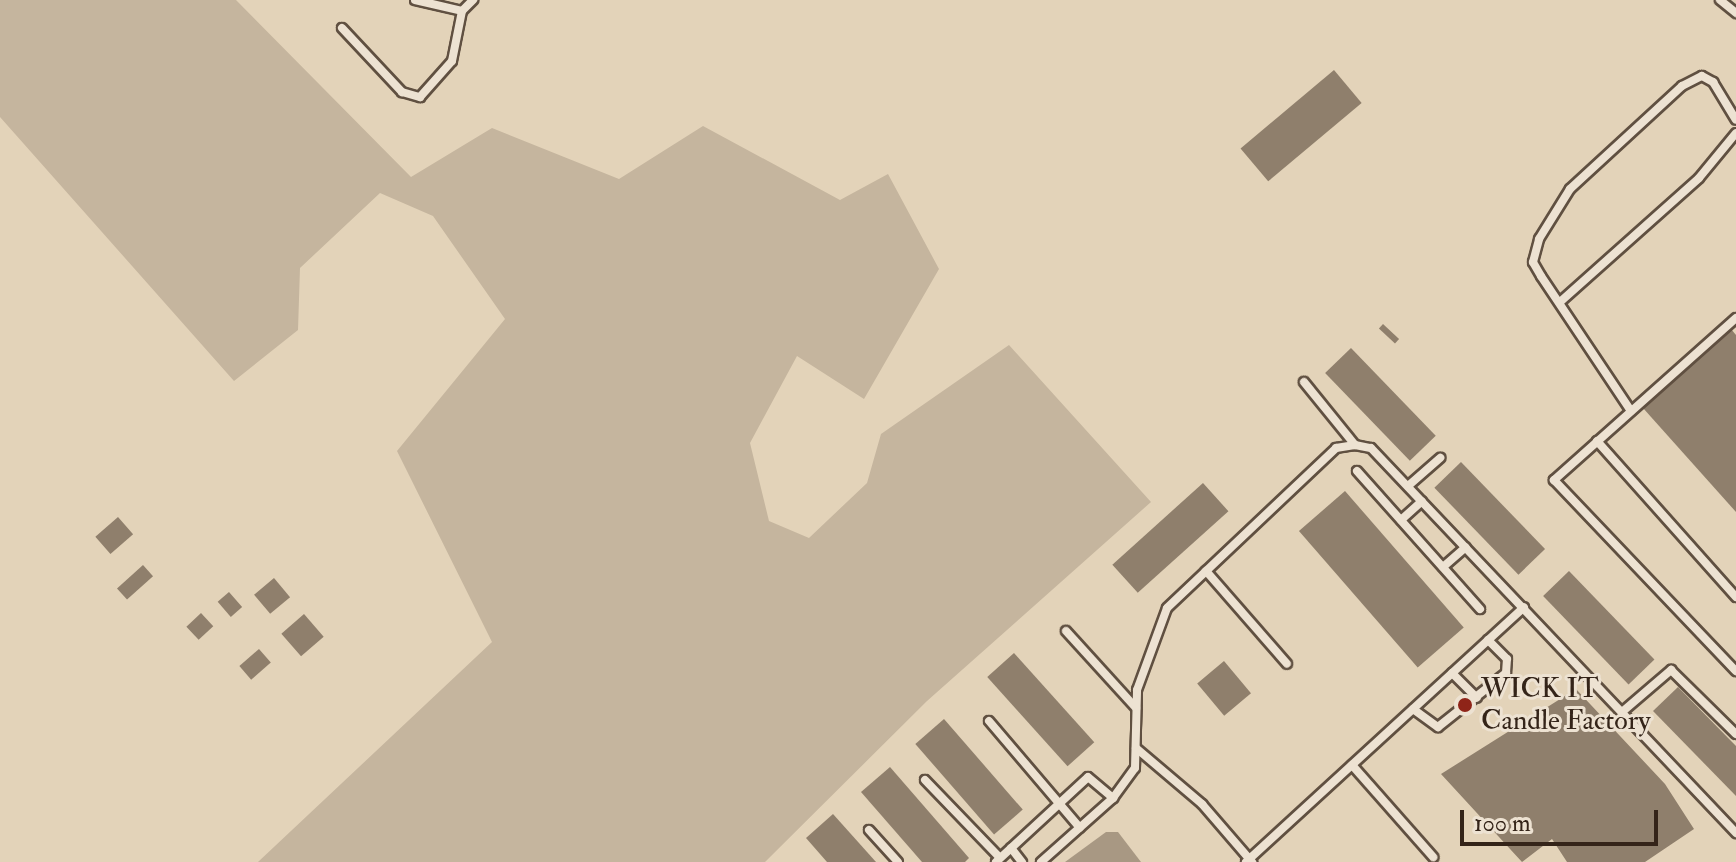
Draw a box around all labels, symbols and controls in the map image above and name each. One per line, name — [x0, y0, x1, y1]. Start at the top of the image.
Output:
place label: WICK IT Candle Factory — [1481, 672, 1651, 738]
marker: WICK IT Candle Factory — [1456, 696, 1474, 714]
scale bar — [1464, 794, 1662, 844]
text: 100 m — [1474, 808, 1531, 839]

